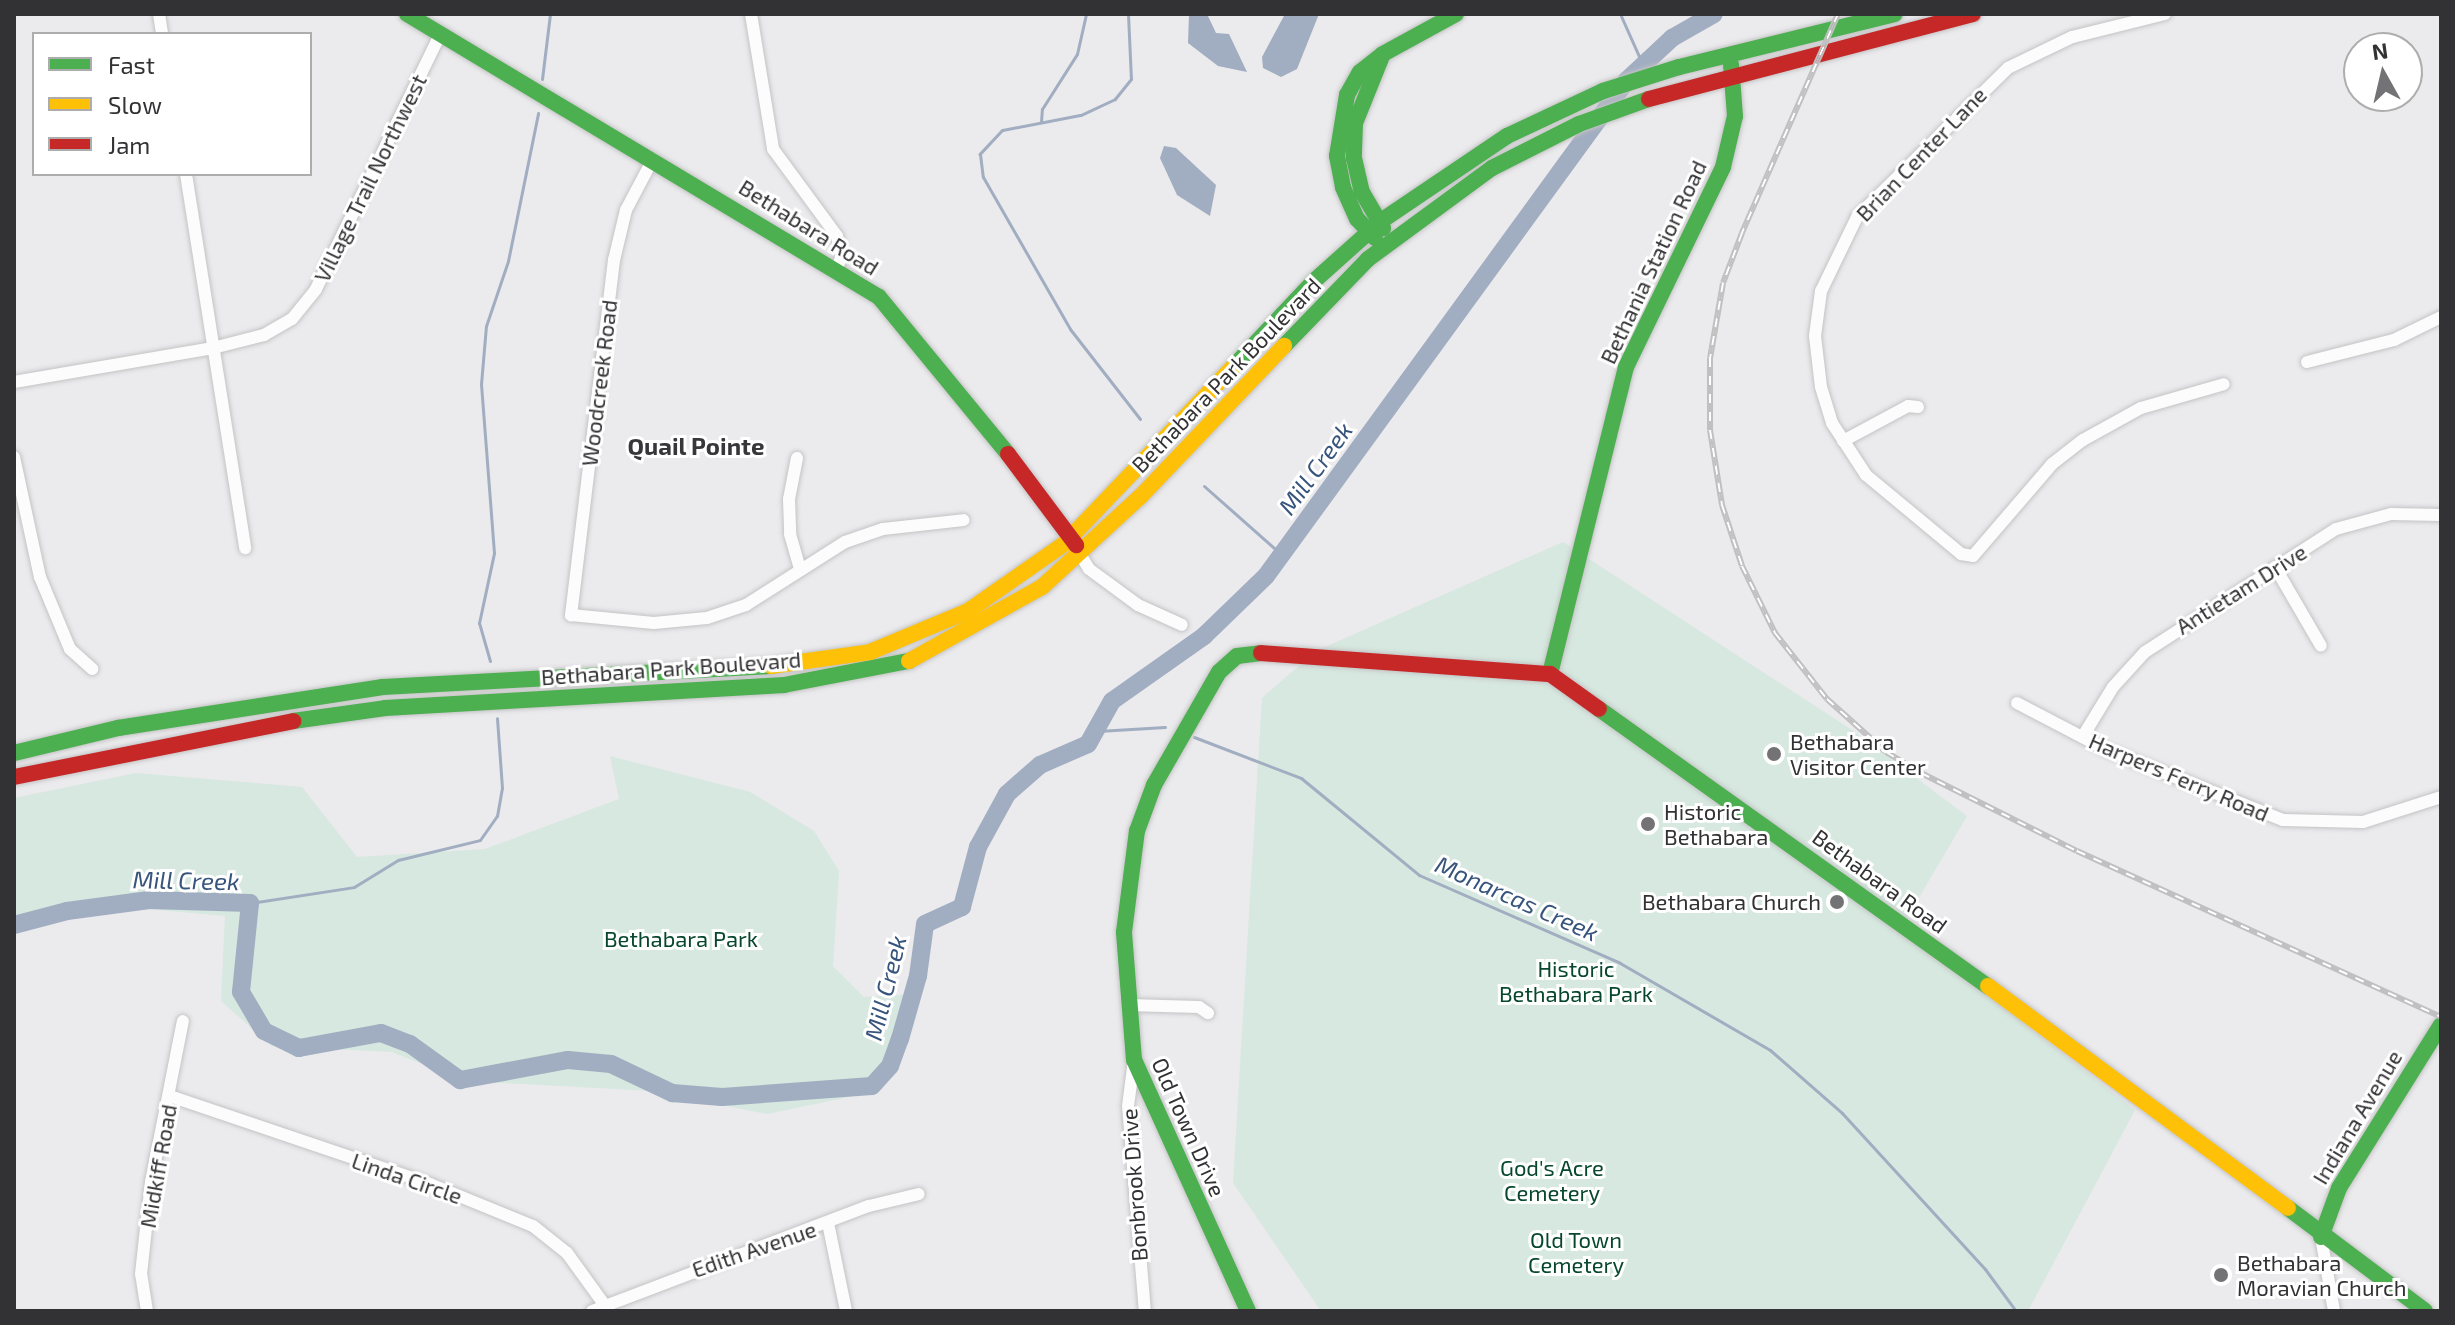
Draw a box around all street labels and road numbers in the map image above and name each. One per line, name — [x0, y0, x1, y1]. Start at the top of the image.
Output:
street label: Village Trail Northwest — [308, 69, 432, 287]
street label: Brian Center Lane — [1850, 81, 1992, 227]
street label: Bethania Station Road — [1594, 156, 1712, 368]
street label: Bethabara Road — [734, 173, 884, 281]
street label: Bethabara Park Boulevard — [1126, 272, 1326, 478]
street label: Woodcreek Road — [576, 298, 622, 468]
street label: Antietam Drive — [2171, 538, 2311, 640]
street label: Bethabara Park Boulevard — [540, 646, 802, 690]
street label: Harpers Ferry Road — [2085, 727, 2273, 827]
street label: Bethabara Road — [1808, 823, 1952, 939]
street label: Indiana Avenue — [2306, 1045, 2408, 1189]
street label: Old Town Drive — [1147, 1053, 1231, 1201]
street label: Midkiff Road — [134, 1102, 182, 1230]
street label: Bonbrook Drive — [1115, 1108, 1153, 1262]
street label: Linda Circle — [348, 1147, 466, 1209]
street label: Edith Avenue — [688, 1215, 820, 1283]

